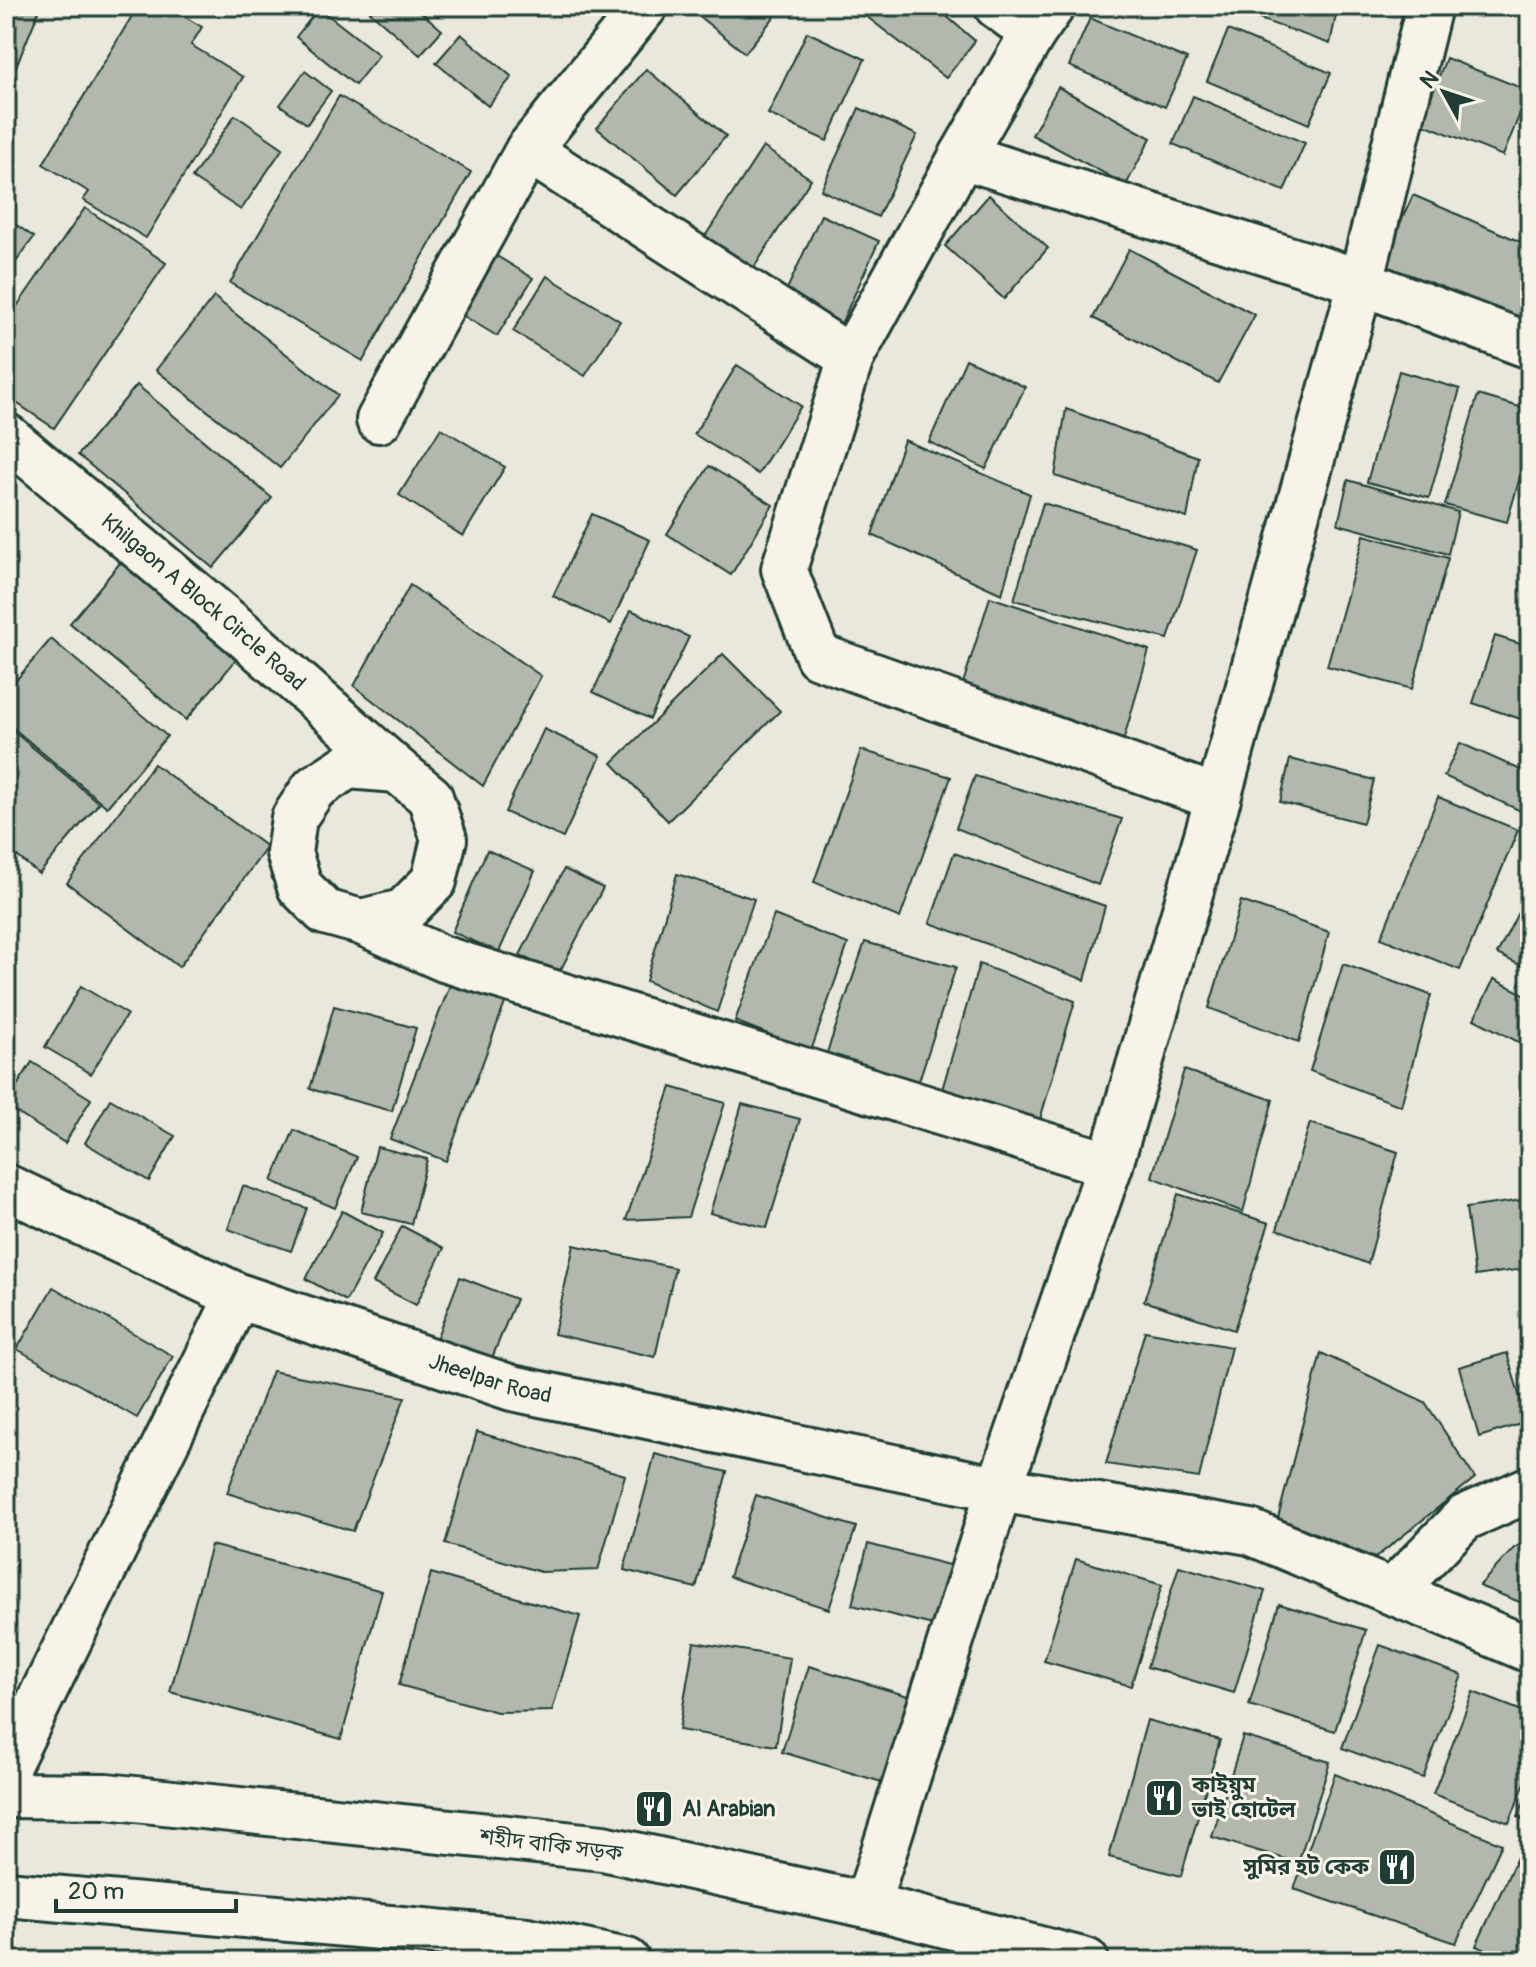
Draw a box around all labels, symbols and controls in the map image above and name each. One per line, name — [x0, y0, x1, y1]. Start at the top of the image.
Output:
north arrow — [1404, 52, 1484, 132]
text: N — [1414, 65, 1445, 94]
street label: Khilgaon A Block Circle Road — [95, 507, 311, 697]
street label: Jheelpar Road — [425, 1347, 554, 1410]
place label: কাইয়ুম ভাই হোটেল — [1191, 1771, 1296, 1824]
restaurant icon: কাইয়ুম ভাই হোটেল — [1143, 1777, 1185, 1819]
restaurant icon: Al Arabian — [633, 1788, 675, 1830]
place label: Al Arabian — [682, 1795, 775, 1823]
street label: শহীদ বাকি সড়ক — [477, 1822, 624, 1868]
restaurant icon: সুমির হট কেক — [1376, 1846, 1418, 1888]
place label: সুমির হট কেক — [1242, 1853, 1370, 1881]
scale bar — [56, 1863, 236, 1913]
text: 20 m — [68, 1877, 124, 1906]

